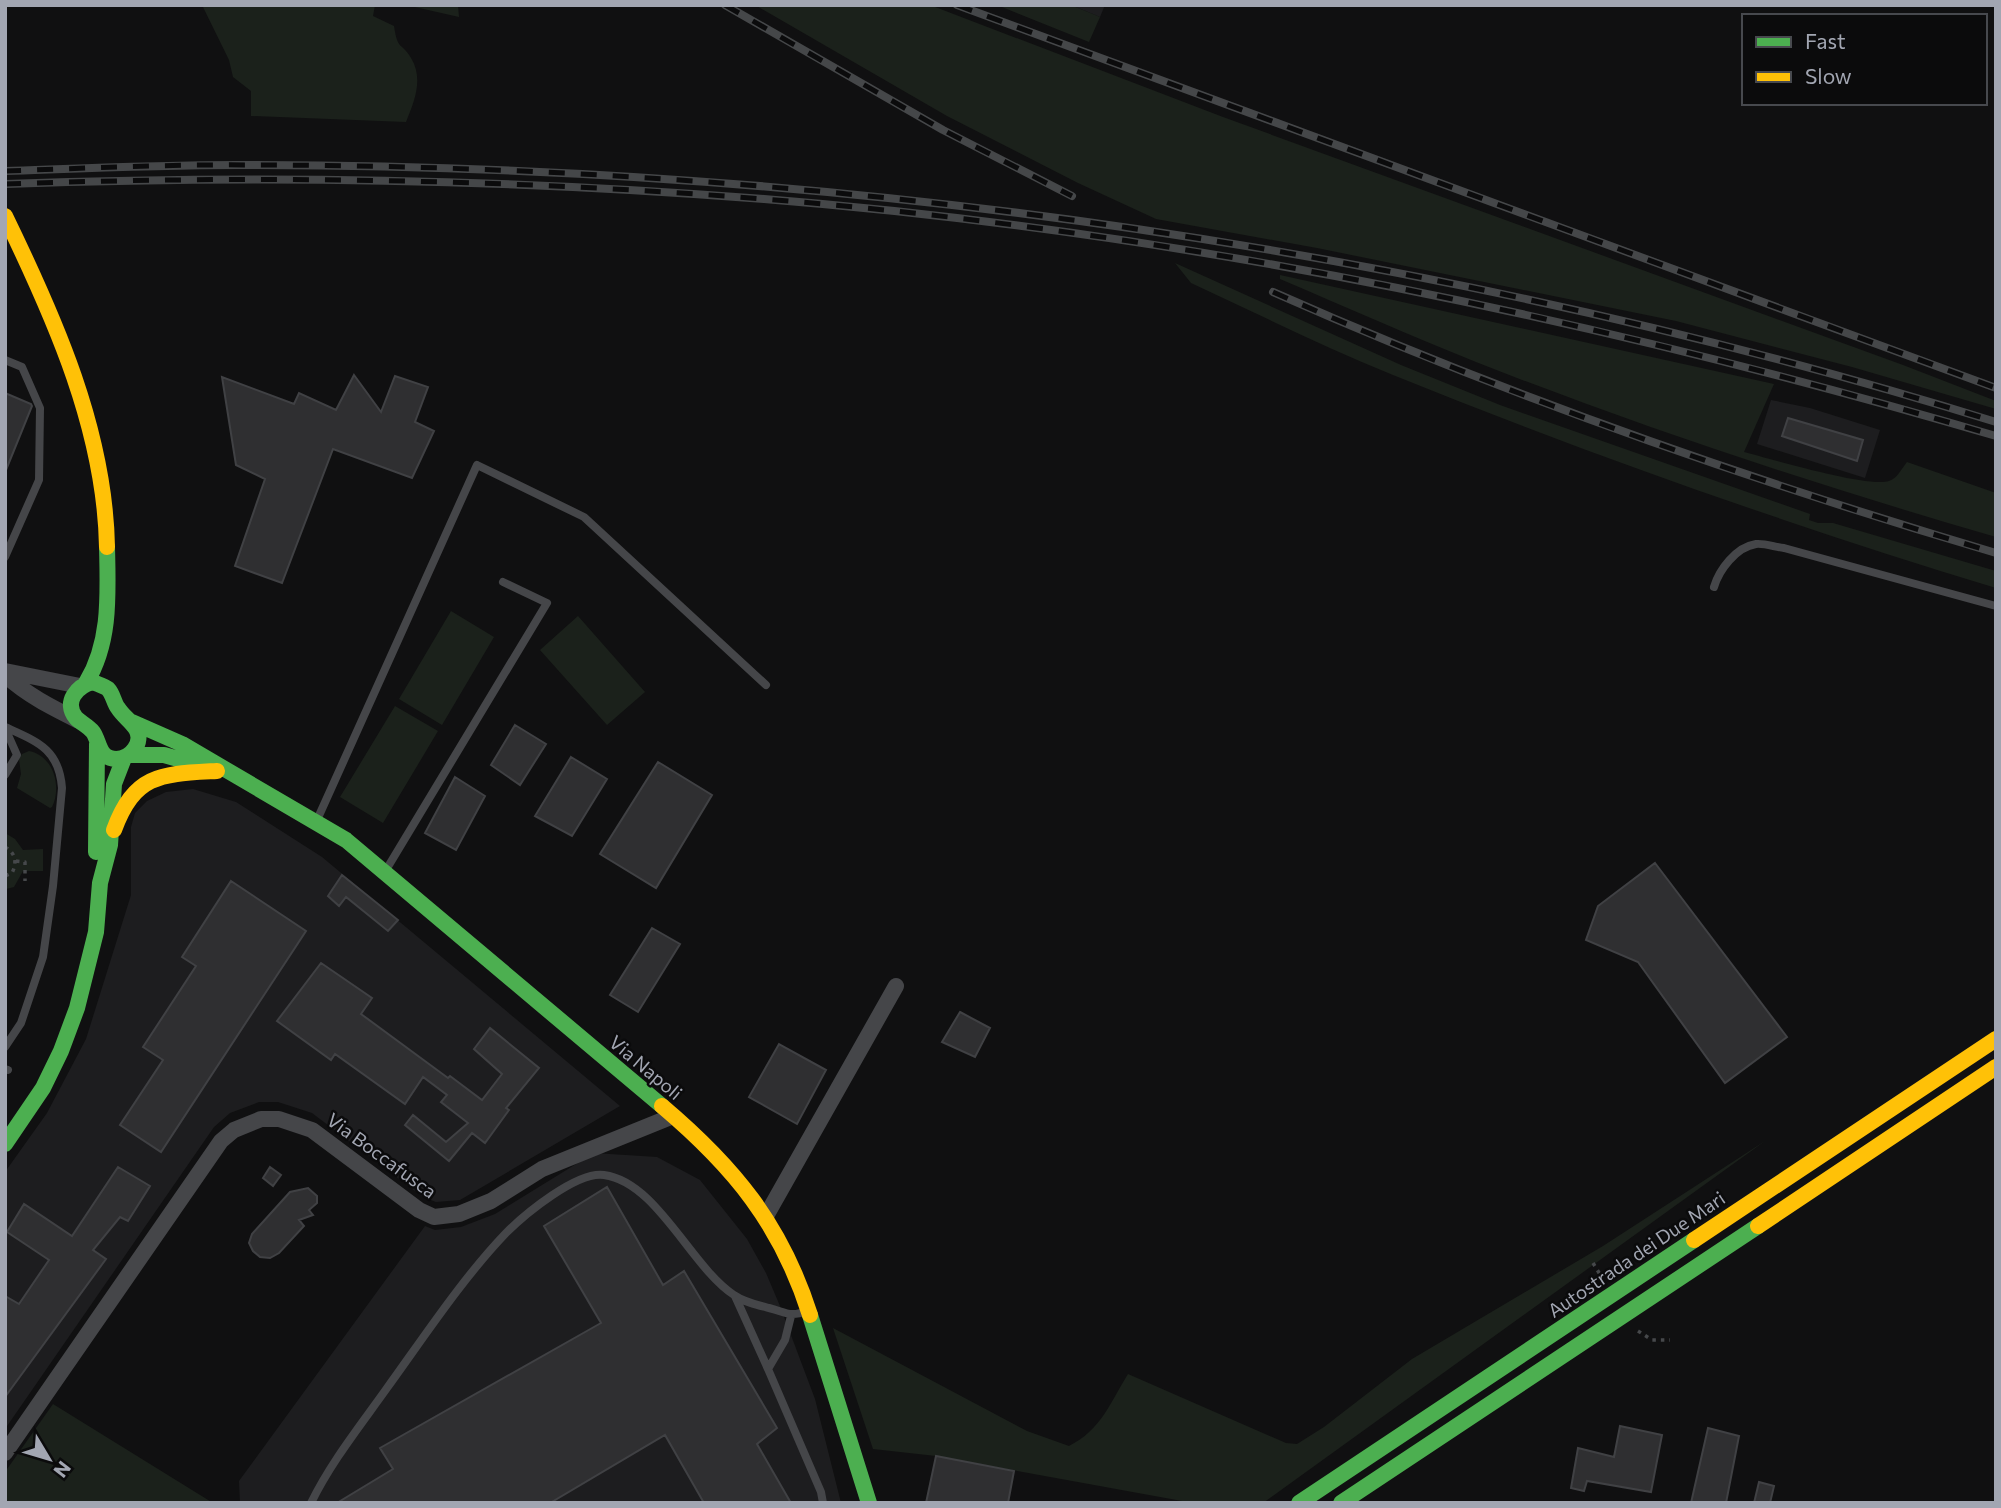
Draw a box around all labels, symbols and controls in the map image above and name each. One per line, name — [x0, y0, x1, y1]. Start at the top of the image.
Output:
legend — [1742, 14, 1987, 105]
text: Fast — [1805, 28, 1846, 53]
text: Slow — [1805, 63, 1852, 88]
street label: Via Napoli — [605, 1030, 687, 1104]
street label: Via Boccafusca — [323, 1108, 441, 1202]
street label: Autostrada dei Due Mari — [1543, 1186, 1729, 1322]
north arrow — [14, 1424, 84, 1494]
text: N — [49, 1457, 76, 1482]

